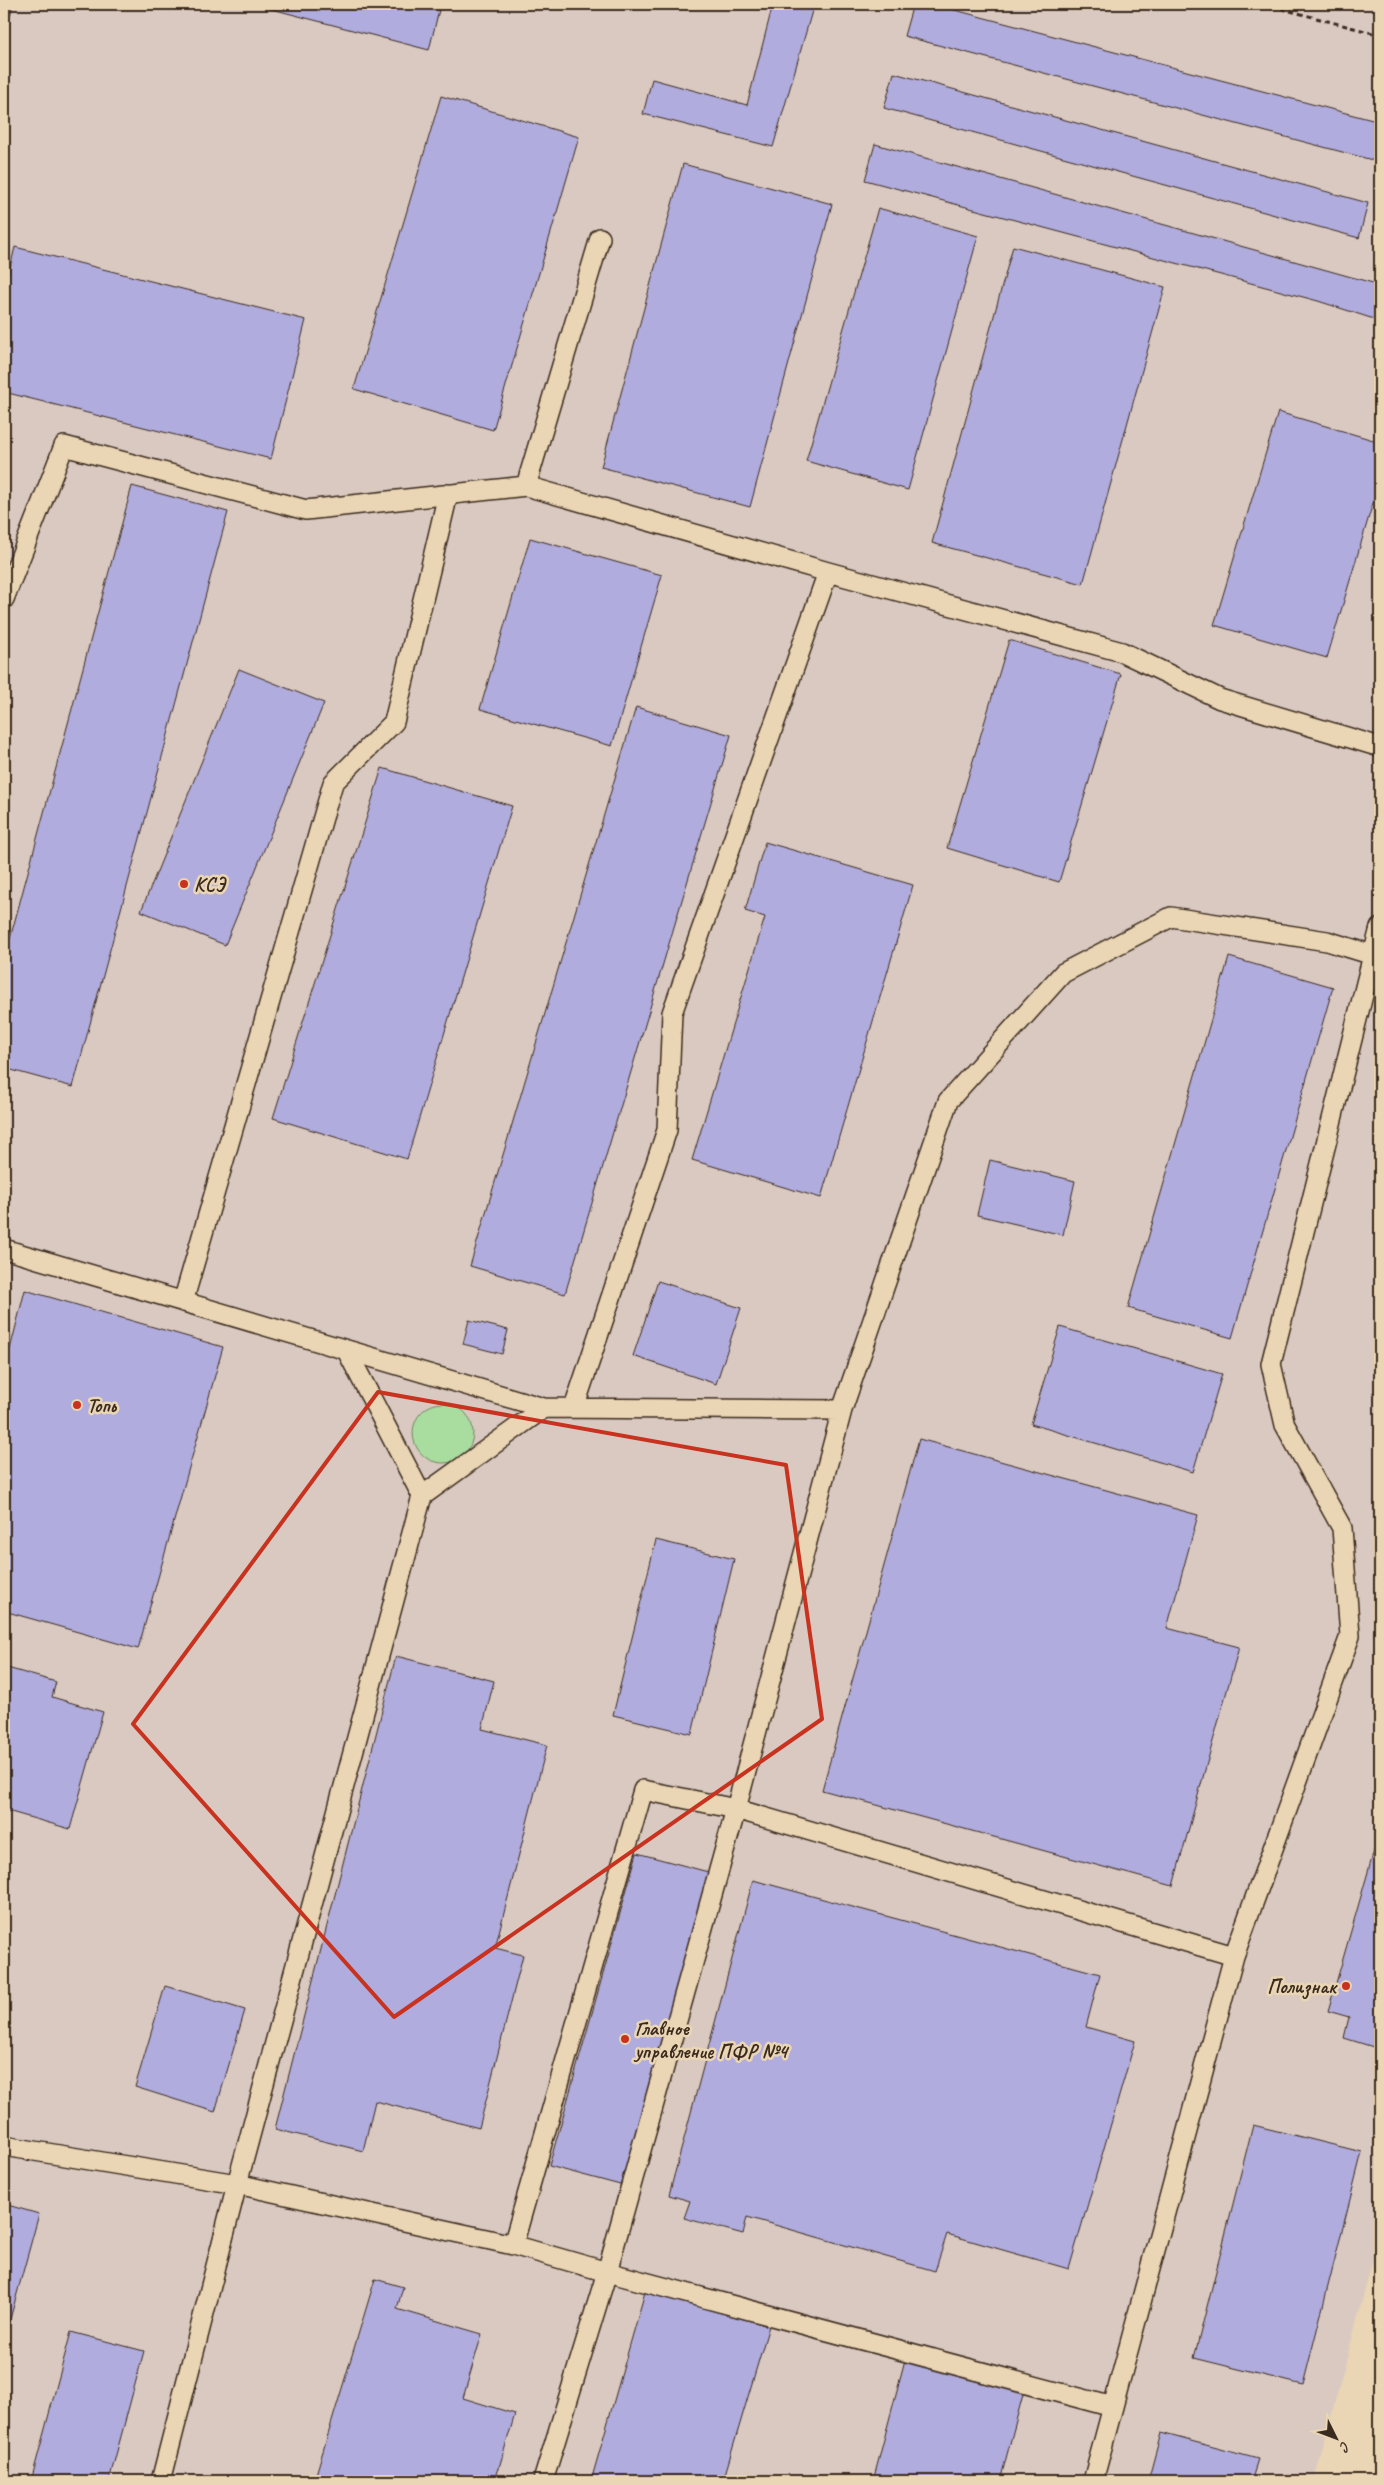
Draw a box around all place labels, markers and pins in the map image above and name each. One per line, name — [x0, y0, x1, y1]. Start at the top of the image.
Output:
place label: КСЭ — [194, 872, 227, 897]
marker: КСЭ — [178, 878, 190, 890]
place label: Топь — [87, 1393, 118, 1418]
marker: Топь — [71, 1399, 83, 1411]
place label: Полизнак — [1267, 1974, 1338, 2000]
marker: Полизнак — [1340, 1980, 1352, 1992]
place label: Главное управление ПФР №4 — [633, 2016, 790, 2064]
marker: Главное управление ПФР №4 — [619, 2033, 631, 2045]

